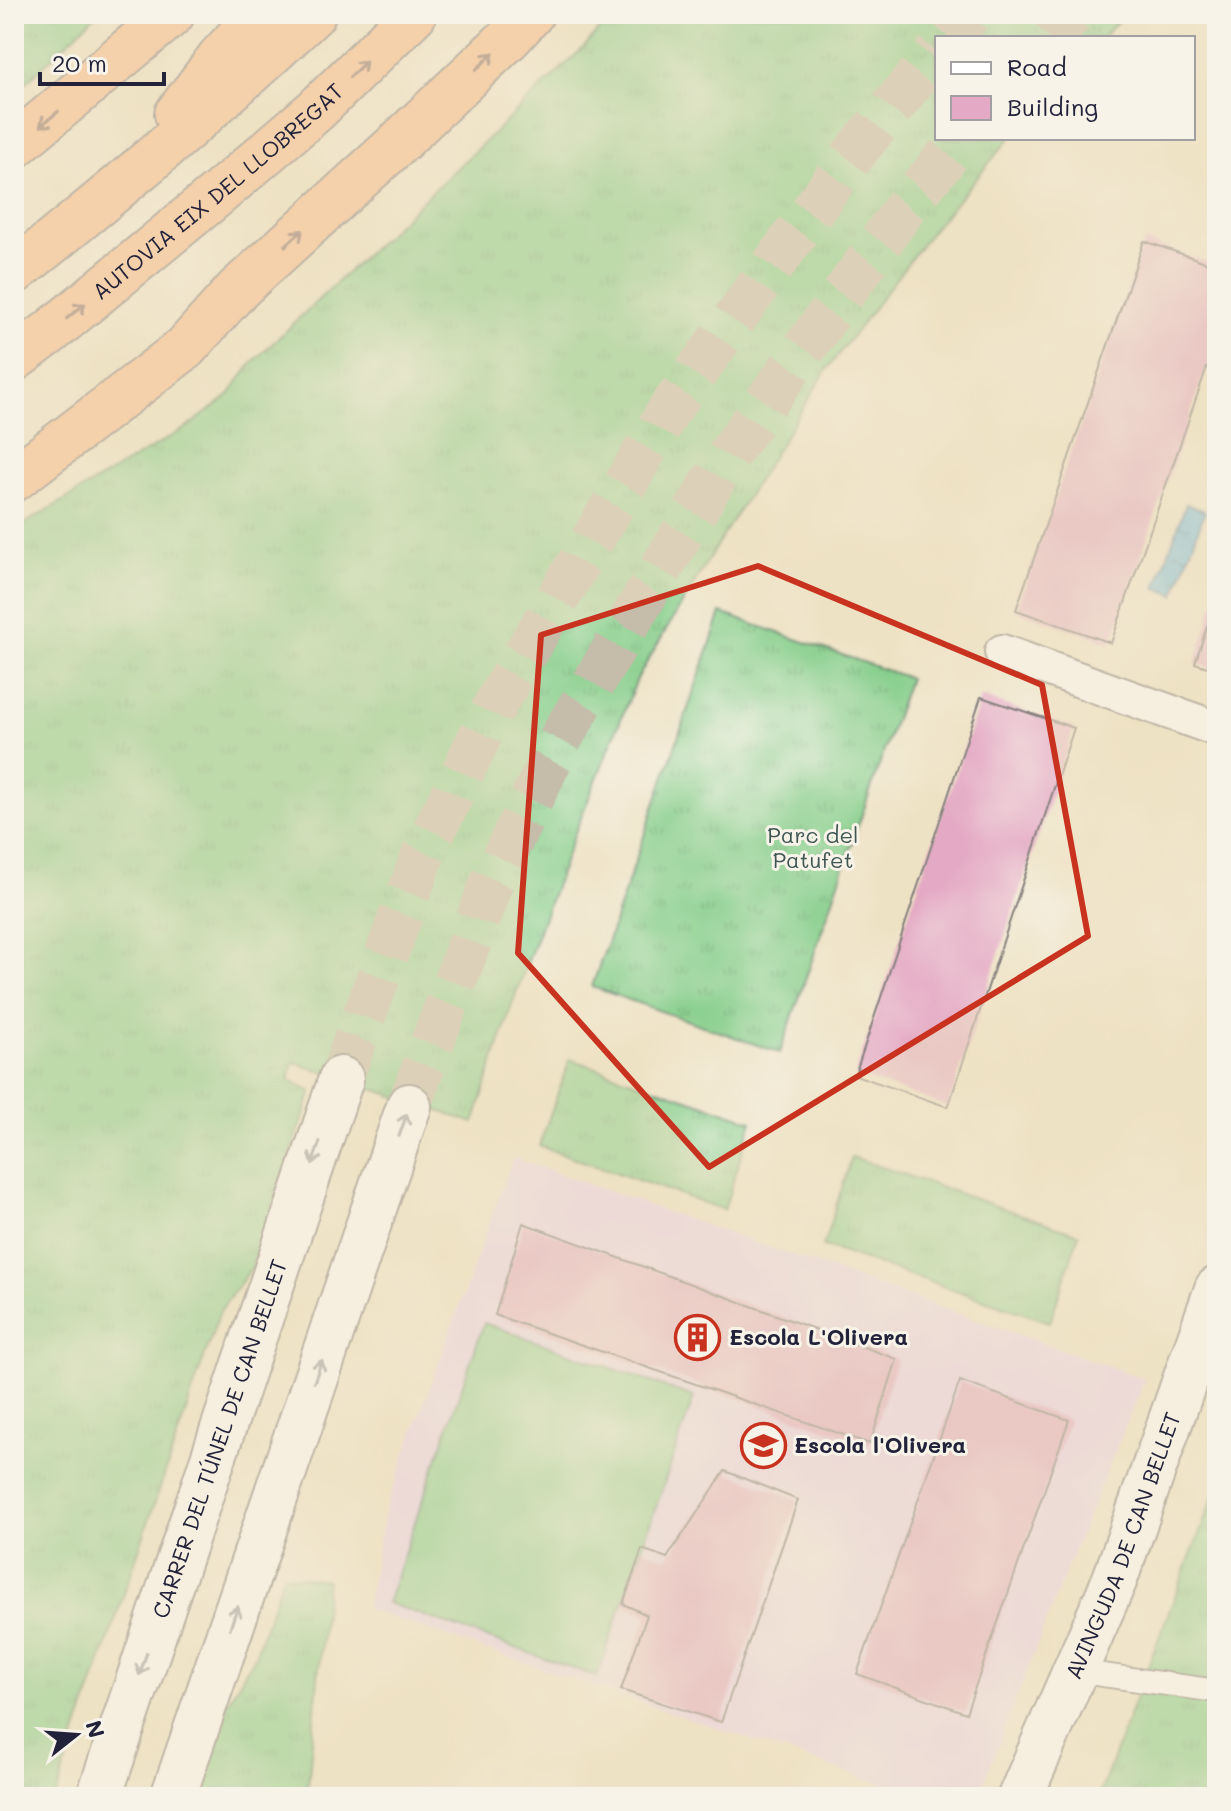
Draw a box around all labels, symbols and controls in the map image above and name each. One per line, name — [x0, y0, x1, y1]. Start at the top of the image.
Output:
scale bar — [40, 36, 164, 86]
legend — [935, 36, 1195, 140]
text: 20 m — [52, 47, 107, 78]
text: Road — [1007, 51, 1067, 82]
one-way arrow — [475, 52, 495, 71]
one-way arrow — [348, 60, 367, 79]
street label: AUTOVIA EIX DEL LLOBREGAT — [86, 76, 349, 306]
text: Building — [1007, 91, 1098, 122]
one-way arrow — [39, 110, 59, 128]
one-way arrow — [284, 229, 304, 247]
one-way arrow — [65, 302, 86, 320]
park label: Parc del Patufet — [767, 820, 859, 874]
one-way arrow — [396, 1113, 411, 1138]
one-way arrow — [308, 1140, 323, 1165]
street label: CARRER DEL TÚNEL DE CAN BELLET — [145, 1255, 293, 1622]
building icon: Escola L'Olivera — [674, 1313, 722, 1361]
place label: Escola L'Olivera — [729, 1322, 908, 1351]
one-way arrow — [312, 1359, 327, 1384]
street label: AVINGUDA DE CAN BELLET — [1058, 1408, 1187, 1683]
school or university icon: Escola l'Olivera — [739, 1421, 787, 1469]
place label: Escola l'Olivera — [794, 1430, 966, 1459]
one-way arrow — [228, 1605, 243, 1630]
one-way arrow — [135, 1652, 150, 1677]
north arrow — [36, 1695, 116, 1775]
text: N — [79, 1717, 112, 1741]

